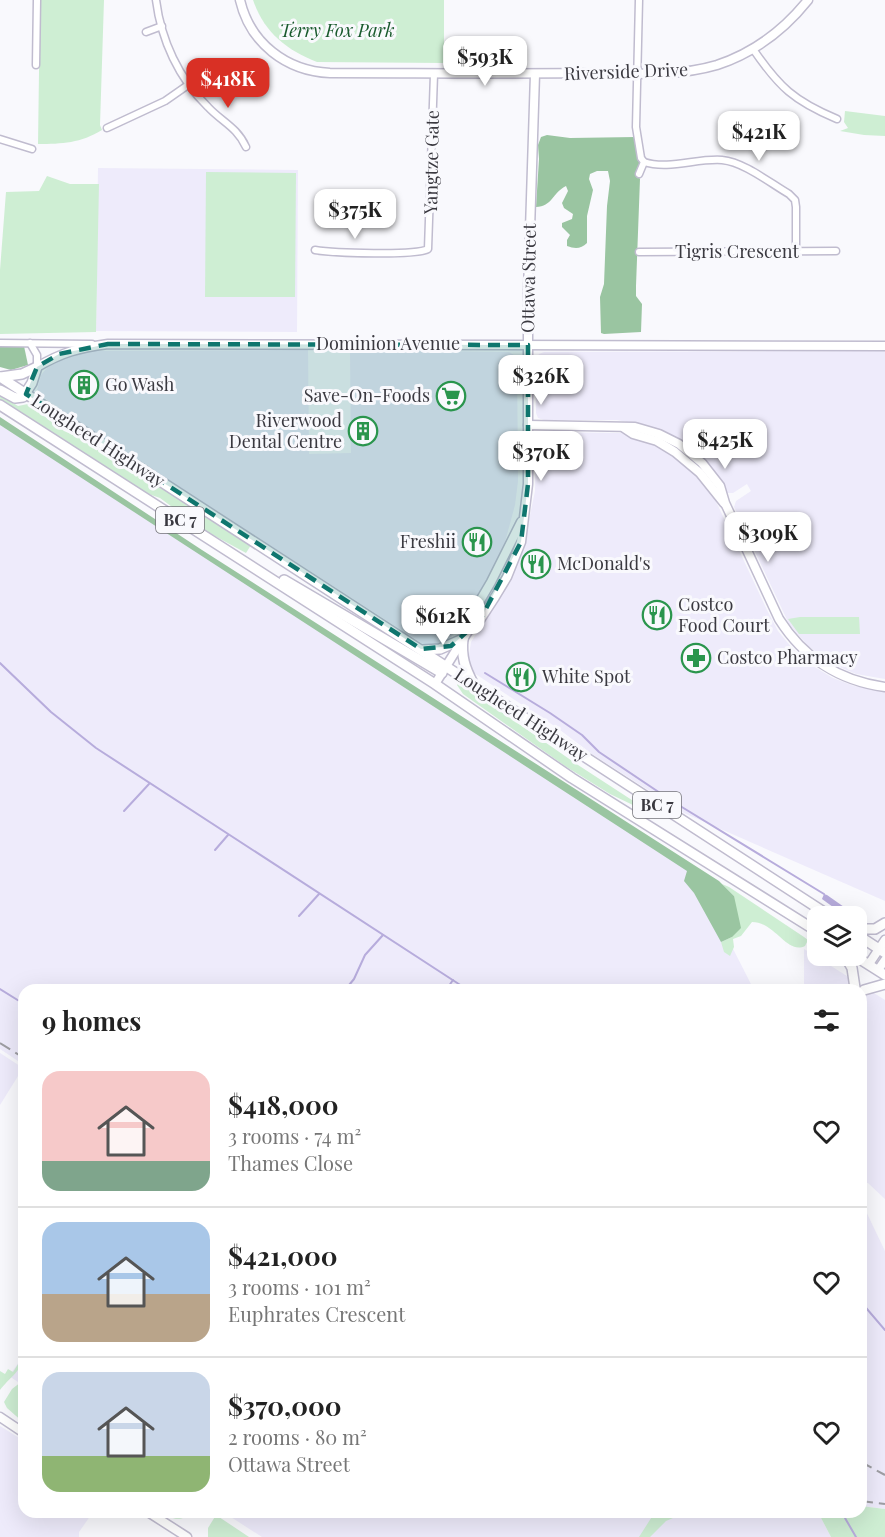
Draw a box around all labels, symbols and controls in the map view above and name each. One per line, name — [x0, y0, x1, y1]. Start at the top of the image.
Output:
park label: Terry Fox Park — [280, 18, 394, 42]
pin: $593K — [443, 36, 527, 87]
text: $593K — [457, 42, 513, 69]
street label: Riverside Drive — [564, 57, 688, 85]
pin: $418K — [186, 58, 270, 109]
text: $418K — [200, 64, 256, 91]
street label: Yangtze Gate — [418, 110, 444, 215]
pin: $421K — [717, 111, 801, 162]
text: $421K — [732, 117, 786, 144]
pin: $375K — [313, 189, 397, 240]
text: $375K — [328, 195, 382, 222]
street label: Ottawa Street — [515, 222, 541, 333]
street label: Tigris Crescent — [675, 239, 800, 263]
street label: Dominion Avenue — [316, 331, 460, 355]
pin: $326K — [499, 355, 583, 406]
text: $326K — [512, 361, 570, 388]
building icon: Go Wash — [68, 369, 100, 401]
place label: Go Wash — [105, 372, 175, 396]
supermarket icon: Save-On-Foods — [435, 380, 467, 412]
place label: Save-On-Foods — [304, 383, 430, 407]
street label: Lougheed Highway — [27, 388, 170, 492]
place label: Riverwood Dental Centre — [229, 408, 343, 453]
building icon: Riverwood Dental Centre — [347, 415, 379, 447]
pin: $425K — [683, 419, 767, 470]
text: $425K — [697, 425, 753, 452]
pin: $370K — [499, 431, 583, 482]
text: $370K — [512, 437, 570, 464]
road number: BC 7 — [156, 507, 204, 533]
pin: $309K — [726, 512, 810, 563]
text: $309K — [738, 518, 798, 545]
restaurant icon: Freshii — [461, 526, 493, 558]
place label: Freshii — [400, 529, 456, 553]
restaurant icon: McDonald's — [520, 548, 552, 580]
place label: McDonald's — [557, 551, 651, 575]
place label: Costco Food Court — [678, 592, 770, 637]
pin: $612K — [401, 595, 485, 646]
restaurant icon: Costco Food Court — [641, 599, 673, 631]
text: $612K — [415, 601, 471, 628]
pharmacy icon: Costco Pharmacy — [680, 642, 712, 674]
place label: Costco Pharmacy — [717, 645, 857, 669]
restaurant icon: White Spot — [505, 661, 537, 693]
street label: Lougheed Highway — [450, 662, 593, 766]
place label: White Spot — [541, 664, 631, 688]
road number: BC 7 — [633, 792, 681, 818]
map controls — [807, 906, 867, 966]
button: layers — [807, 906, 867, 966]
text: 9 homes — [42, 1003, 141, 1038]
icon: filters — [810, 1004, 843, 1037]
text: $418,000 — [228, 1087, 339, 1122]
icon: home — [90, 1095, 162, 1167]
icon: heart — [810, 1115, 843, 1148]
text: 3 rooms · 74 m² — [228, 1122, 361, 1149]
text: Thames Close — [228, 1149, 353, 1176]
text: $421,000 — [228, 1238, 338, 1273]
icon: home — [90, 1246, 162, 1318]
icon: heart — [810, 1266, 843, 1299]
text: 3 rooms · 101 m² — [228, 1273, 371, 1300]
text: Euphrates Crescent — [228, 1300, 405, 1327]
text: $370,000 — [228, 1388, 341, 1423]
icon: home — [90, 1396, 162, 1468]
icon: heart — [810, 1416, 843, 1449]
text: 2 rooms · 80 m² — [228, 1423, 367, 1450]
text: Ottawa Street — [228, 1450, 350, 1477]

